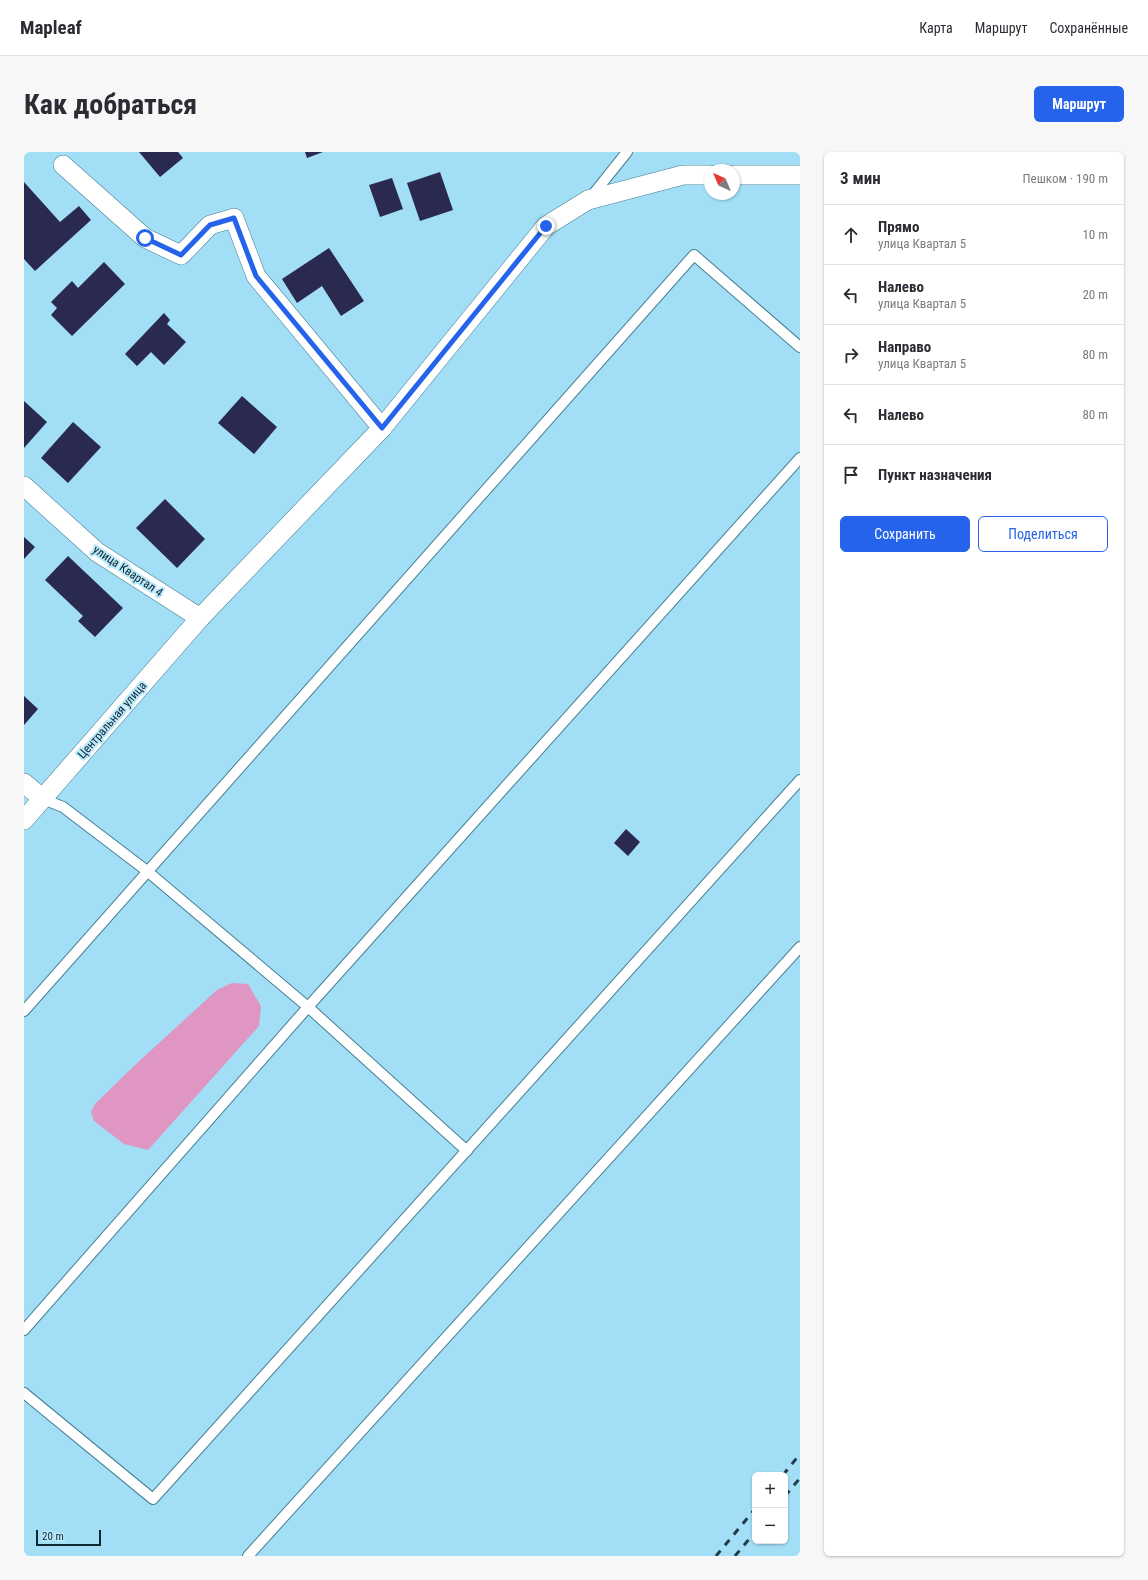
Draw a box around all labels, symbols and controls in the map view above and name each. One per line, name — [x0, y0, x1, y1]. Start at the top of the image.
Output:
text: Mapleaf — [20, 16, 82, 39]
text: Карта — [919, 20, 953, 36]
text: Маршрут — [975, 20, 1027, 36]
text: Сохранённые — [1049, 20, 1128, 36]
button: Маршрут — [1034, 86, 1124, 122]
text: Как добраться — [24, 88, 197, 121]
north arrow — [704, 164, 740, 200]
text: 3 мин — [840, 168, 881, 188]
text: Пешком · 190 m — [1022, 171, 1108, 186]
route end — [537, 217, 555, 235]
text: Прямо — [878, 218, 919, 236]
icon: ahead — [840, 224, 862, 246]
text: 10 m — [1082, 227, 1108, 242]
route start — [136, 229, 154, 247]
text: улица Квартал 5 — [878, 236, 966, 251]
text: Налево — [878, 278, 924, 296]
icon: left — [840, 284, 862, 306]
text: 20 m — [1082, 287, 1108, 302]
text: улица Квартал 5 — [878, 296, 966, 311]
text: Направо — [878, 338, 931, 356]
icon: right — [840, 344, 862, 366]
text: 80 m — [1082, 347, 1108, 362]
text: улица Квартал 5 — [878, 356, 966, 371]
icon: left — [840, 404, 862, 426]
text: Налево — [878, 406, 924, 424]
text: 80 m — [1082, 407, 1108, 422]
icon: arrive — [840, 464, 862, 486]
text: Пункт назначения — [878, 466, 992, 484]
button: Сохранить — [840, 516, 970, 552]
button: Поделиться — [978, 516, 1108, 552]
street label: улица Квартал 4 — [90, 542, 166, 600]
street label: Центральная улица — [75, 678, 149, 761]
map controls — [752, 1472, 788, 1544]
button: + — [752, 1472, 788, 1508]
button: − — [752, 1508, 788, 1544]
scale bar — [36, 1528, 101, 1547]
text: 20 m — [42, 1530, 64, 1543]

